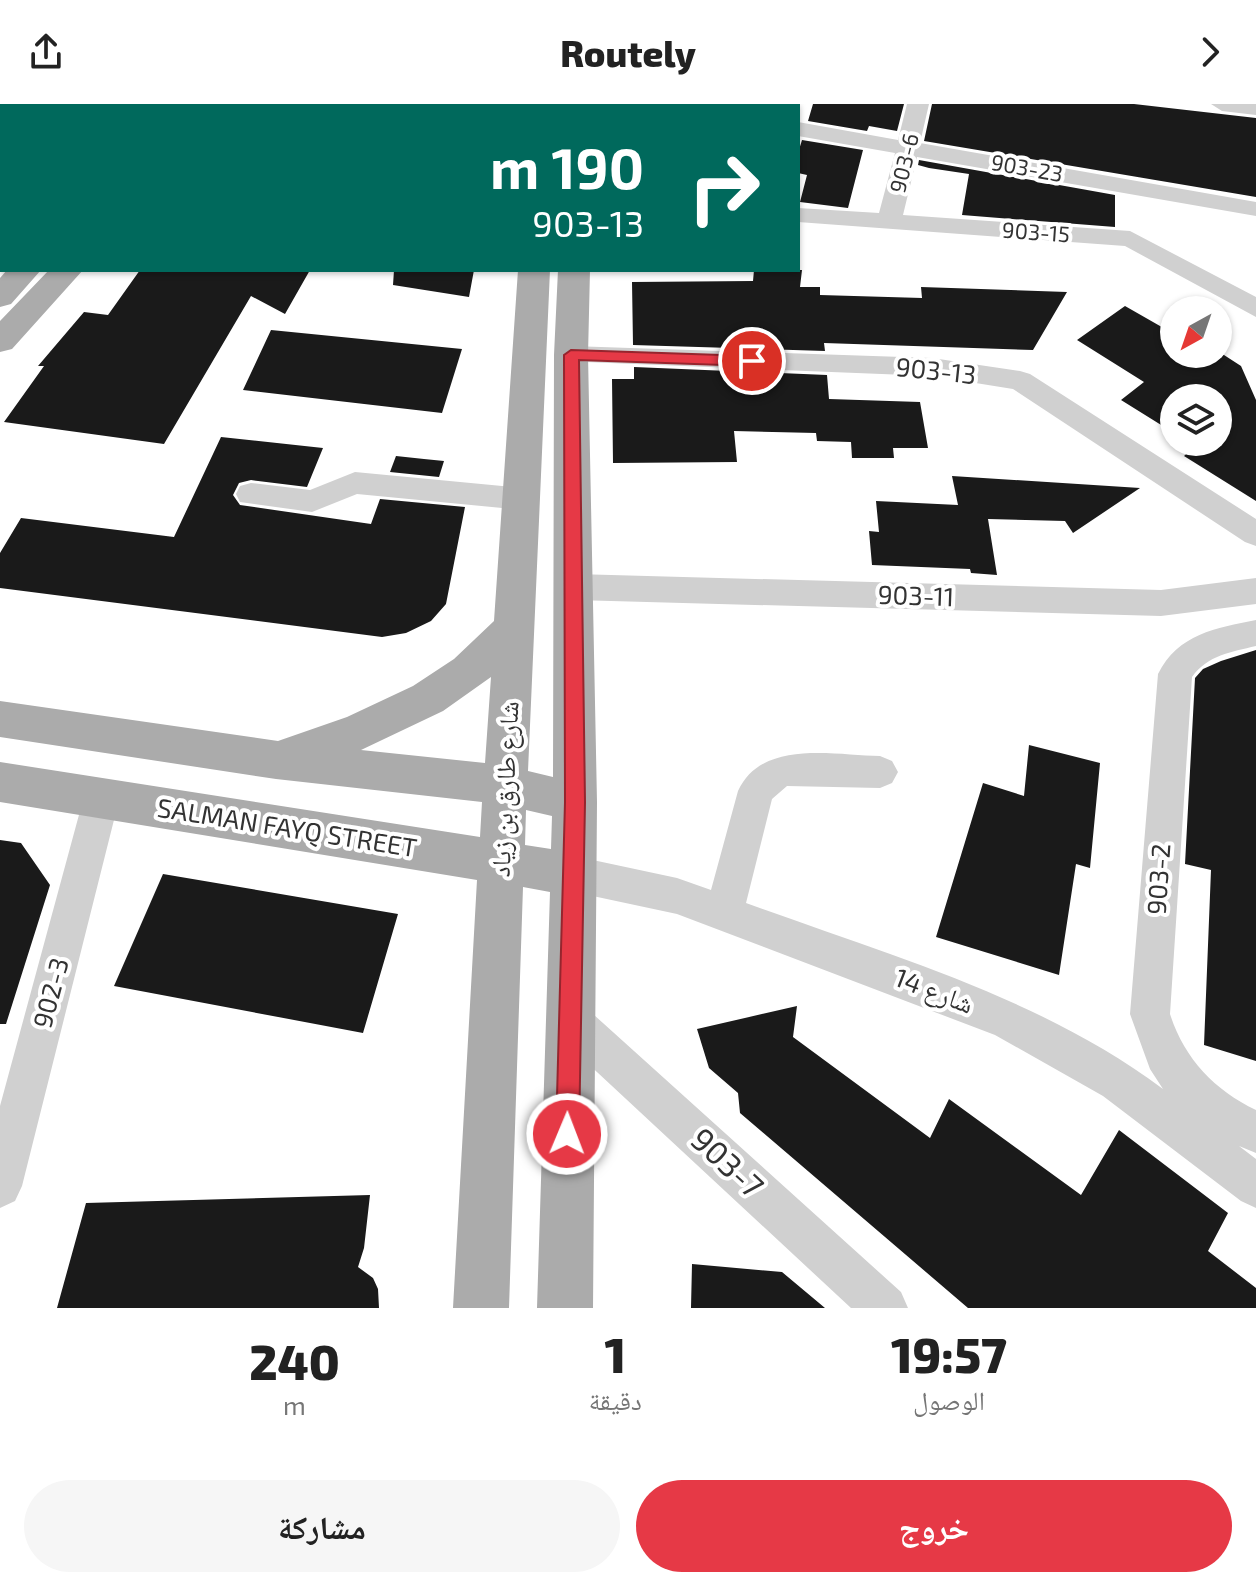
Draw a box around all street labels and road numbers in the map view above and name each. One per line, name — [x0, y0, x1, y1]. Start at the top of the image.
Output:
street label: 903-6 — [883, 130, 923, 195]
street label: 903-23 — [989, 148, 1065, 186]
street label: 903-15 — [1001, 216, 1071, 246]
street label: 903-13 — [894, 350, 978, 389]
street label: 903-11 — [877, 578, 955, 611]
street label: شارع طارق بن زياد — [483, 700, 526, 878]
street label: SALMAN FAYQ STREET — [155, 791, 419, 862]
street label: 903-2 — [1140, 842, 1175, 916]
street label: 902-3 — [25, 954, 74, 1031]
street label: شارع 14 — [890, 961, 978, 1021]
street label: 903-7 — [684, 1119, 772, 1204]

